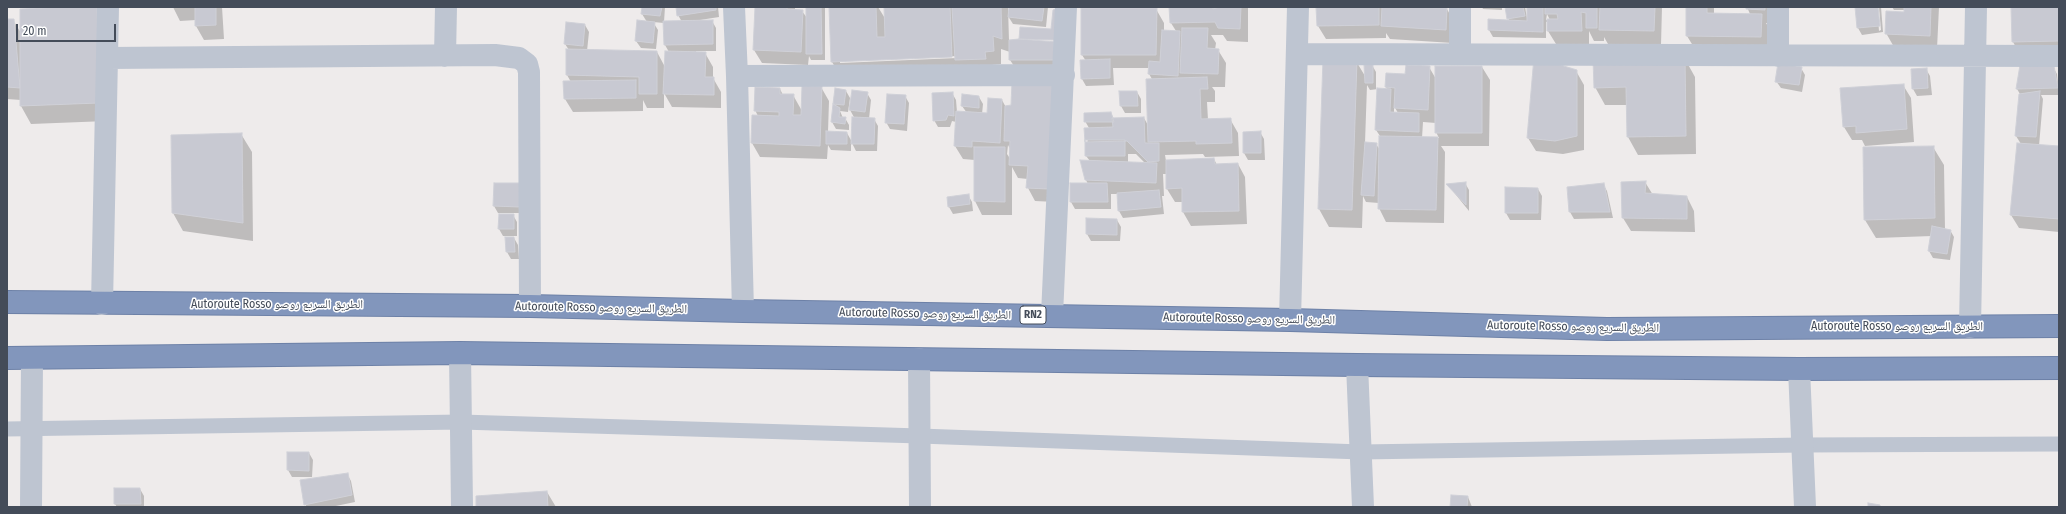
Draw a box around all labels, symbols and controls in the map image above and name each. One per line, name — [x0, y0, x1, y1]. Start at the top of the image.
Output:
scale bar — [18, 16, 118, 42]
text: 20 m — [23, 24, 47, 38]
street label: Autoroute Rosso الطريق السريع روصو — [191, 298, 363, 312]
street label: Autoroute Rosso الطريق السريع روصو — [515, 299, 687, 317]
street label: Autoroute Rosso الطريق السريع روصو — [839, 305, 1011, 323]
road number: RN2 — [1020, 306, 1046, 324]
street label: Autoroute Rosso الطريق السريع روصو — [1163, 310, 1335, 328]
street label: Autoroute Rosso الطريق السريع روصو — [1487, 318, 1659, 336]
street label: Autoroute Rosso الطريق السريع روصو — [1811, 320, 1983, 334]

